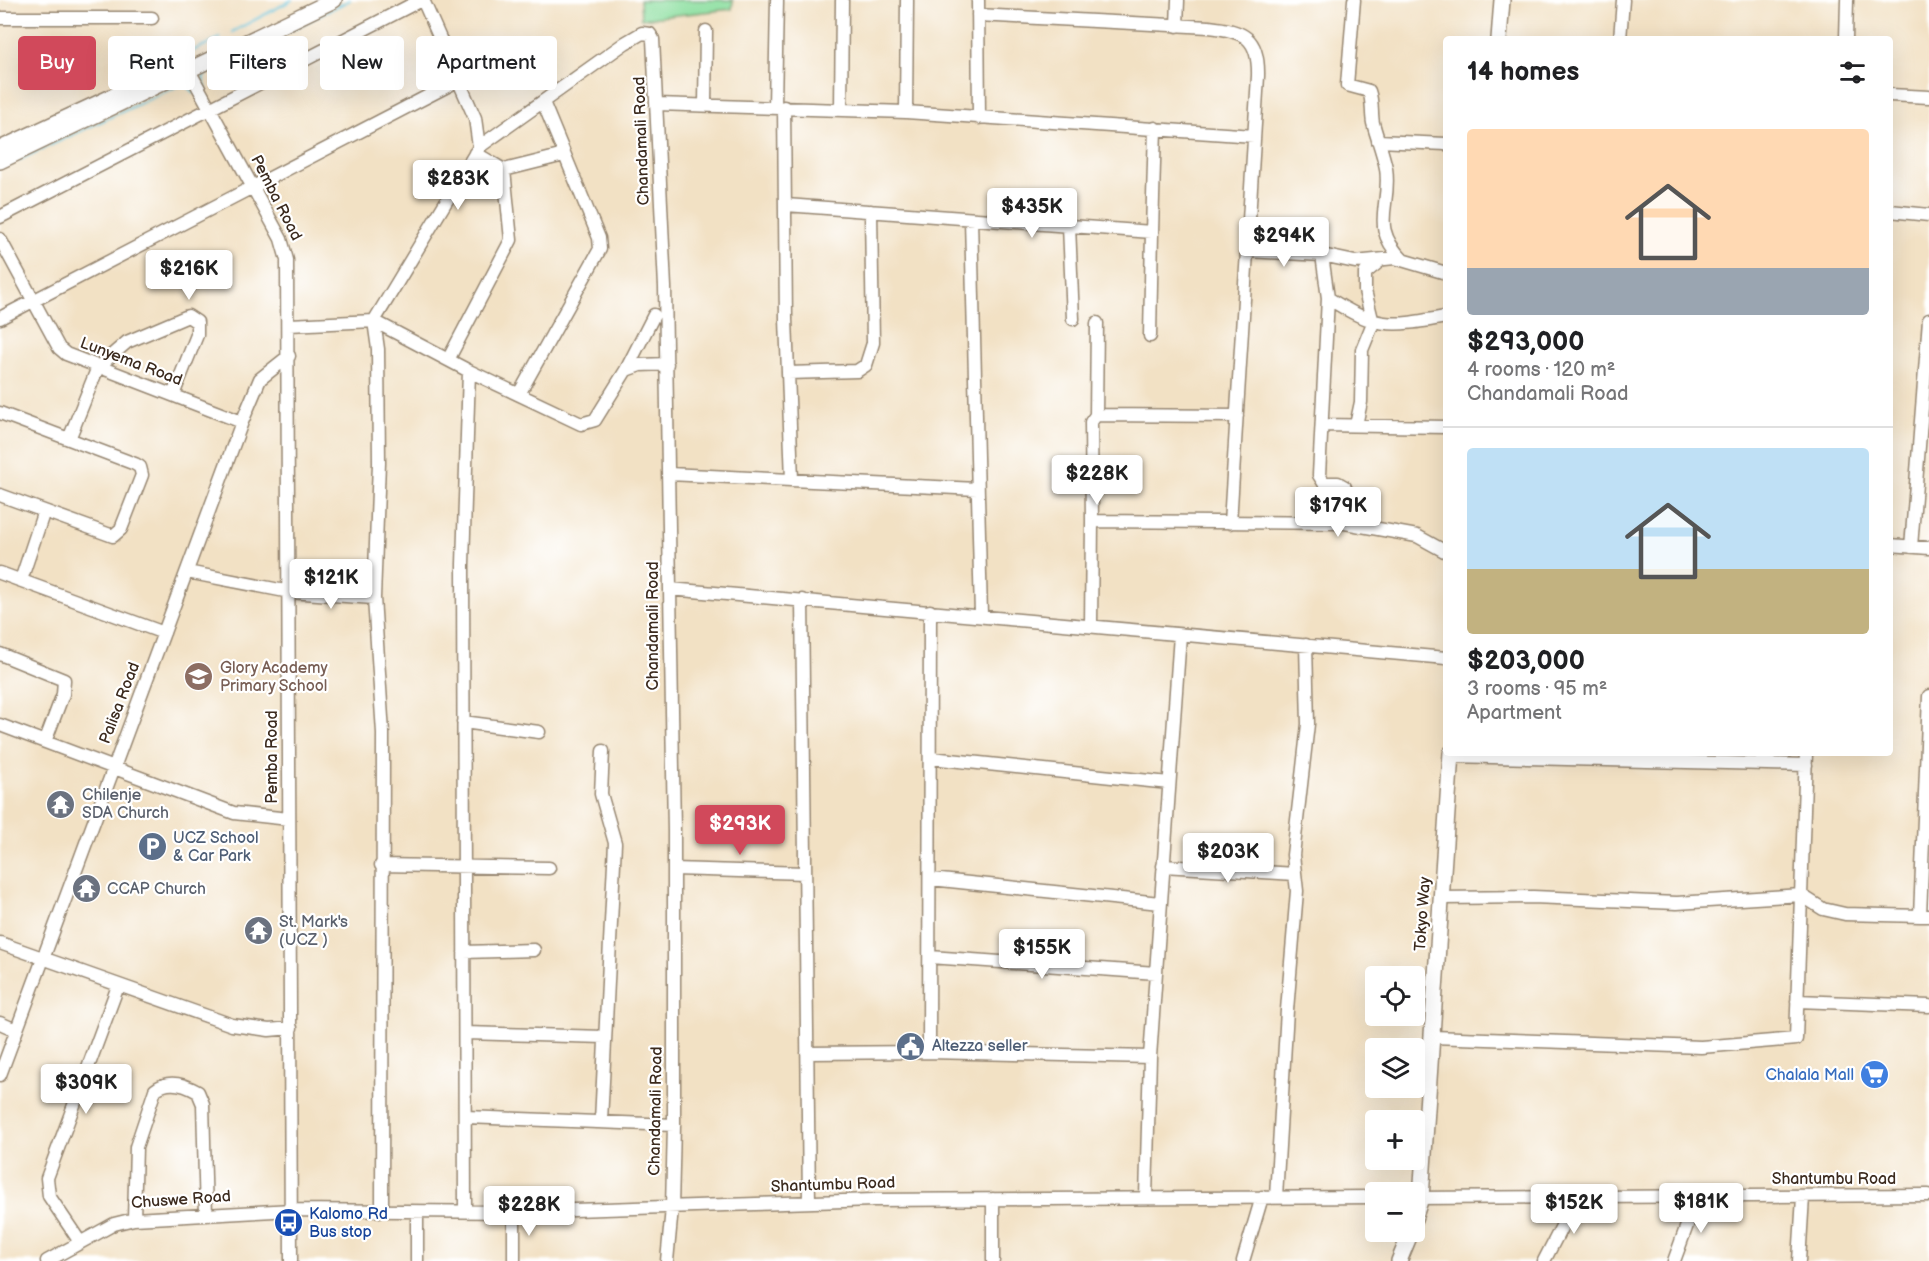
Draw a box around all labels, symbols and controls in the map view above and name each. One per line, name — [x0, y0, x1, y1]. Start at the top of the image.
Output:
chip: Buy — [18, 36, 96, 90]
chip: Rent — [108, 36, 195, 90]
chip: Filters — [207, 36, 308, 90]
chip: New — [320, 36, 404, 90]
chip: Apartment — [416, 36, 557, 90]
icon: filters — [1836, 56, 1869, 89]
text: 14 homes — [1467, 57, 1579, 88]
street label: Chandamali Road — [630, 76, 654, 206]
street label: Pemba Road — [246, 152, 306, 244]
pin: $283K — [416, 160, 500, 211]
text: $283K — [427, 167, 489, 191]
icon: home — [1614, 168, 1722, 276]
pin: $435K — [990, 188, 1074, 239]
text: $435K — [1001, 195, 1063, 219]
pin: $294K — [1242, 217, 1326, 268]
text: $294K — [1253, 224, 1315, 248]
pin: $216K — [147, 250, 231, 301]
text: $216K — [160, 257, 218, 281]
text: $293,000 — [1467, 327, 1585, 358]
street label: Lunyema Road — [77, 334, 185, 390]
text: 4 rooms · 120 m² — [1467, 358, 1616, 382]
text: Chandamali Road — [1467, 382, 1628, 406]
pin: $228K — [1055, 455, 1139, 506]
text: $228K — [1066, 462, 1128, 486]
pin: $179K — [1296, 487, 1380, 538]
icon: home — [1614, 487, 1722, 595]
text: $179K — [1309, 494, 1367, 518]
pin: $121K — [289, 559, 373, 610]
street label: Chandamali Road — [644, 561, 663, 691]
text: $121K — [303, 566, 359, 590]
text: $203,000 — [1467, 646, 1585, 677]
place label: Glory Academy Primary School — [220, 659, 329, 696]
street label: Palisa Road — [96, 660, 144, 746]
school or university icon: Glory Academy Primary School — [183, 661, 215, 693]
text: 3 rooms · 95 m² — [1467, 677, 1607, 701]
text: Apartment — [1467, 701, 1562, 725]
street label: Pemba Road — [263, 710, 282, 804]
place label: Chilenje SDA Church — [82, 786, 169, 823]
temple icon: Chilenje SDA Church — [45, 788, 77, 820]
pin: $293K — [698, 805, 782, 856]
text: $293K — [709, 812, 771, 836]
place label: UCZ School & Car Park — [173, 829, 259, 866]
parking icon: UCZ School & Car Park — [136, 831, 168, 863]
pin: $203K — [1186, 833, 1270, 884]
text: $203K — [1197, 840, 1259, 864]
temple icon: CCAP Church — [70, 873, 102, 905]
street label: Tokyo Way — [1411, 875, 1435, 952]
place label: CCAP Church — [107, 880, 206, 899]
place label: St. Mark's (UCZ ) — [279, 913, 348, 950]
temple icon: St. Mark's (UCZ ) — [242, 915, 274, 947]
pin: $155K — [1000, 929, 1084, 980]
text: $155K — [1013, 936, 1071, 960]
map controls — [1365, 966, 1425, 1242]
button: locate — [1365, 966, 1425, 1026]
public building icon: Altezza seller — [895, 1030, 927, 1062]
place label: Altezza seller — [932, 1037, 1028, 1056]
button: layers — [1365, 1038, 1425, 1098]
street label: Chandamali Road — [645, 1046, 667, 1176]
supermarket icon: Chalala Mall — [1859, 1059, 1891, 1091]
pin: $309K — [44, 1064, 128, 1115]
place label: Chalala Mall — [1765, 1066, 1854, 1085]
text: $309K — [55, 1071, 117, 1095]
button: + — [1365, 1110, 1425, 1170]
street label: Shantumbu Road — [1772, 1170, 1896, 1189]
street label: Shantumbu Road — [770, 1173, 896, 1197]
button: − — [1365, 1182, 1425, 1242]
pin: $181K — [1659, 1183, 1743, 1234]
pin: $152K — [1532, 1184, 1616, 1235]
pin: $228K — [487, 1186, 571, 1237]
street label: Chuswe Road — [130, 1187, 232, 1213]
text: $181K — [1673, 1190, 1729, 1214]
text: $152K — [1545, 1191, 1603, 1215]
text: $228K — [498, 1193, 560, 1217]
place label: Kalomo Rd Bus stop — [309, 1205, 388, 1242]
bus stop icon: Kalomo Rd Bus stop — [272, 1207, 304, 1239]

